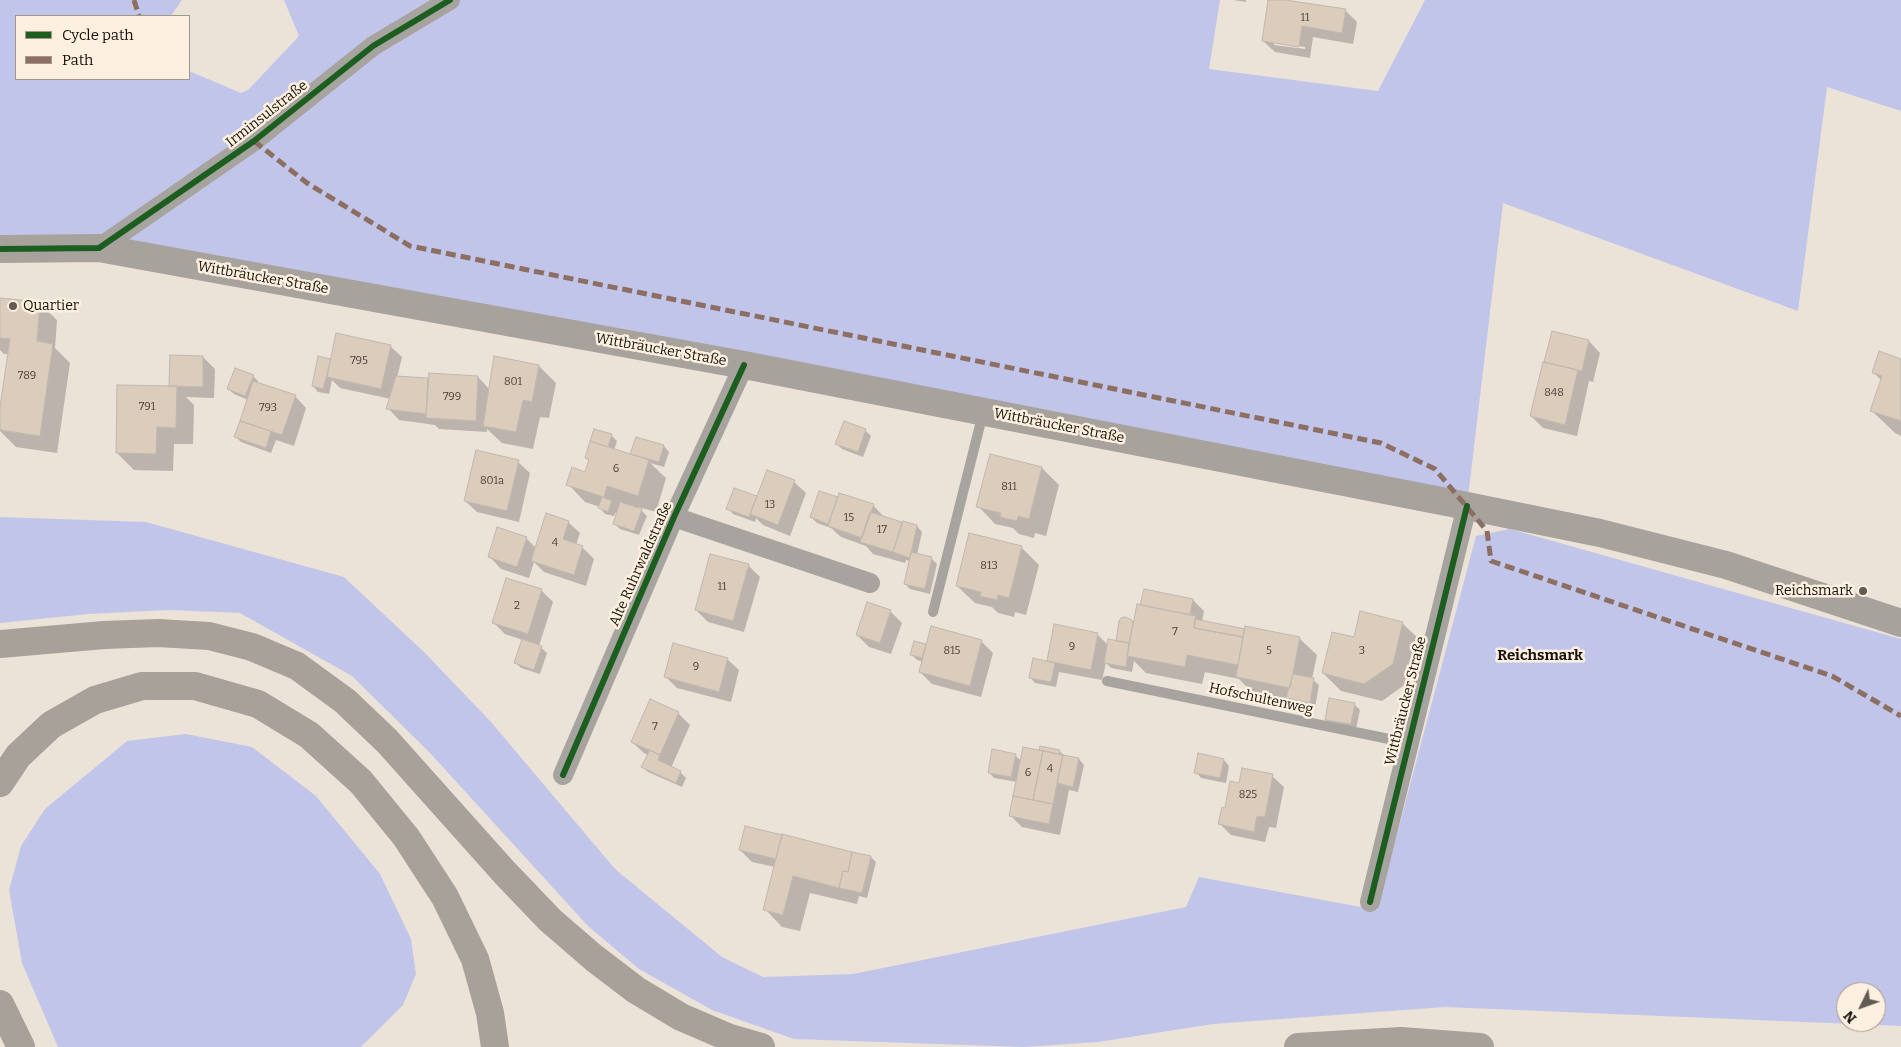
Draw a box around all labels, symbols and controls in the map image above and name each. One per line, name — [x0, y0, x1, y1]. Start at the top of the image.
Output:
house number: 11 — [1301, 11, 1309, 25]
legend — [15, 15, 190, 80]
text: Cycle path — [62, 26, 134, 44]
text: Path — [62, 51, 93, 69]
street label: Irminsulstraße — [223, 77, 311, 151]
street label: Wittbräucker Straße — [196, 258, 330, 298]
place label: Quartier — [23, 298, 79, 314]
marker: Quartier — [7, 300, 19, 312]
street label: Wittbräucker Straße — [594, 330, 728, 370]
house number: 795 — [350, 354, 368, 368]
house number: 789 — [18, 369, 36, 383]
house number: 801 — [504, 375, 522, 389]
house number: 848 — [1544, 386, 1564, 400]
house number: 799 — [443, 390, 461, 404]
house number: 791 — [139, 400, 155, 414]
house number: 793 — [259, 401, 277, 415]
street label: Wittbräucker Straße — [992, 405, 1126, 447]
house number: 6 — [613, 462, 619, 476]
house number: 801a — [480, 474, 504, 488]
house number: 811 — [1001, 480, 1017, 494]
house number: 13 — [765, 498, 775, 512]
street label: Alte Ruhrwaldstraße — [606, 499, 676, 629]
house number: 15 — [844, 511, 854, 525]
house number: 17 — [877, 523, 887, 537]
house number: 4 — [552, 536, 558, 550]
house number: 813 — [980, 559, 998, 573]
house number: 11 — [718, 580, 726, 594]
place label: Reichsmark — [1775, 583, 1853, 599]
marker: Reichsmark — [1857, 585, 1869, 597]
house number: 2 — [514, 599, 520, 613]
house number: 7 — [1172, 625, 1178, 639]
street label: Wittbräucker Straße — [1382, 635, 1430, 767]
house number: 9 — [1069, 640, 1075, 654]
house number: 815 — [944, 644, 960, 658]
house number: 5 — [1266, 644, 1272, 658]
house number: 3 — [1359, 644, 1365, 658]
district label: Reichsmark — [1497, 647, 1583, 665]
house number: 9 — [693, 660, 699, 674]
street label: Hofschultenweg — [1207, 680, 1315, 718]
house number: 7 — [652, 720, 658, 734]
house number: 4 — [1047, 762, 1053, 776]
house number: 6 — [1025, 766, 1031, 780]
house number: 825 — [1239, 788, 1257, 802]
north arrow — [1836, 982, 1886, 1032]
text: N — [1840, 1007, 1860, 1026]

